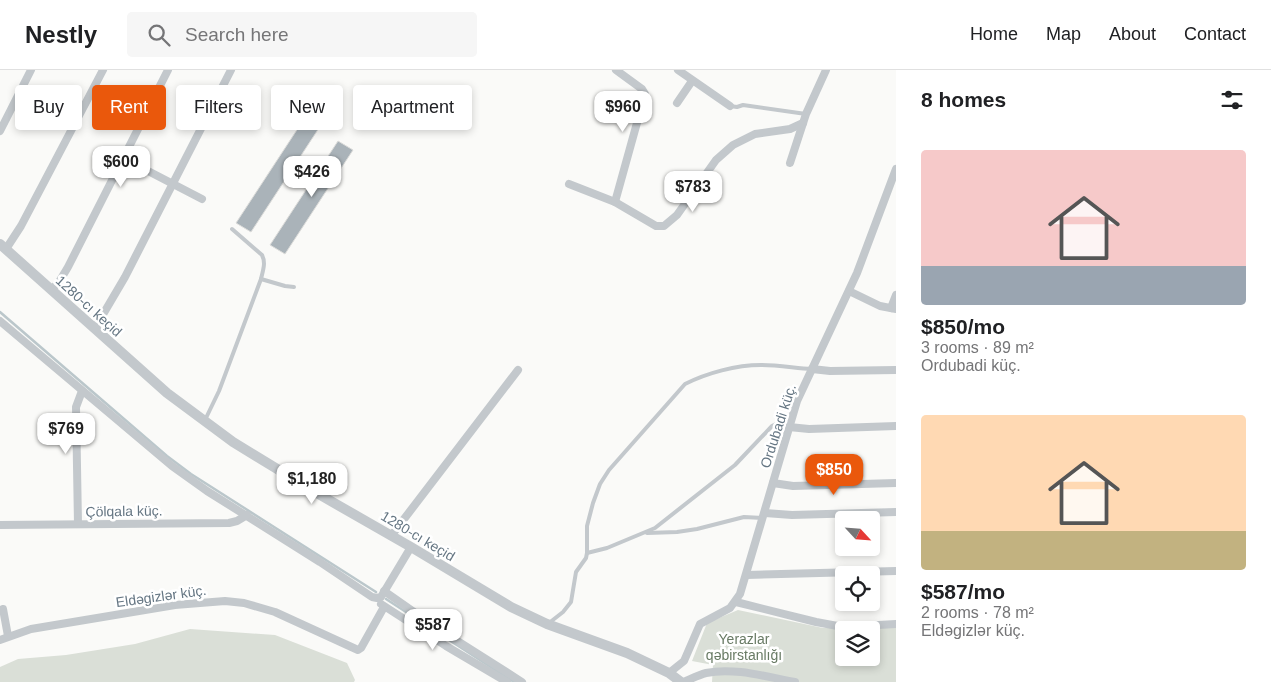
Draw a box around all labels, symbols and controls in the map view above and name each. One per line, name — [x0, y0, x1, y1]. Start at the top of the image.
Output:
search box — [127, 12, 477, 57]
text: Nestly — [25, 21, 97, 48]
icon: search — [145, 21, 173, 49]
text: Search here — [185, 24, 289, 45]
text: Home — [970, 24, 1018, 44]
text: Map — [1046, 24, 1081, 44]
text: About — [1109, 24, 1156, 44]
text: Contact — [1184, 24, 1246, 44]
chip: Buy — [15, 85, 82, 130]
chip: Rent — [92, 85, 166, 130]
chip: Filters — [176, 85, 261, 130]
chip: New — [271, 85, 343, 130]
chip: Apartment — [353, 85, 472, 130]
icon: filters — [1218, 86, 1246, 114]
text: 8 homes — [921, 88, 1006, 111]
pin: $960 — [593, 90, 653, 133]
text: $960 — [605, 98, 641, 115]
pin: $600 — [91, 146, 151, 188]
text: $600 — [103, 153, 139, 170]
pin: $426 — [282, 156, 342, 198]
text: $426 — [294, 163, 330, 180]
pin: $783 — [663, 170, 723, 213]
text: $783 — [675, 178, 711, 195]
icon: home — [1039, 183, 1129, 273]
street label: 1280-cı keçid — [53, 272, 125, 340]
text: $850/mo — [921, 315, 1005, 338]
text: 3 rooms · 89 m² — [921, 339, 1034, 356]
text: Ordubadi küç. — [921, 357, 1021, 374]
street label: Ordubadi küç. — [757, 382, 799, 470]
pin: $769 — [36, 412, 96, 455]
text: $769 — [48, 420, 84, 437]
icon: home — [1039, 448, 1129, 538]
pin: $850 — [804, 454, 864, 496]
text: $850 — [816, 461, 852, 478]
pin: $1,180 — [271, 462, 353, 505]
text: $1,180 — [288, 470, 336, 487]
street label: Çölqala küç. — [85, 502, 163, 520]
street label: 1280-cı keçid — [378, 508, 458, 564]
north arrow — [835, 511, 880, 556]
map controls — [835, 511, 880, 666]
button: locate — [835, 566, 880, 611]
text: $587/mo — [921, 580, 1005, 603]
street label: Eldəgizlər küç. — [115, 582, 207, 610]
text: 2 rooms · 78 m² — [921, 604, 1034, 621]
pin: $587 — [403, 608, 463, 651]
text: $587 — [415, 616, 451, 633]
button: layers — [835, 621, 880, 666]
text: Eldəgizlər küç. — [921, 622, 1025, 639]
park label: Yerazlar qəbirstanlığı — [706, 631, 782, 663]

